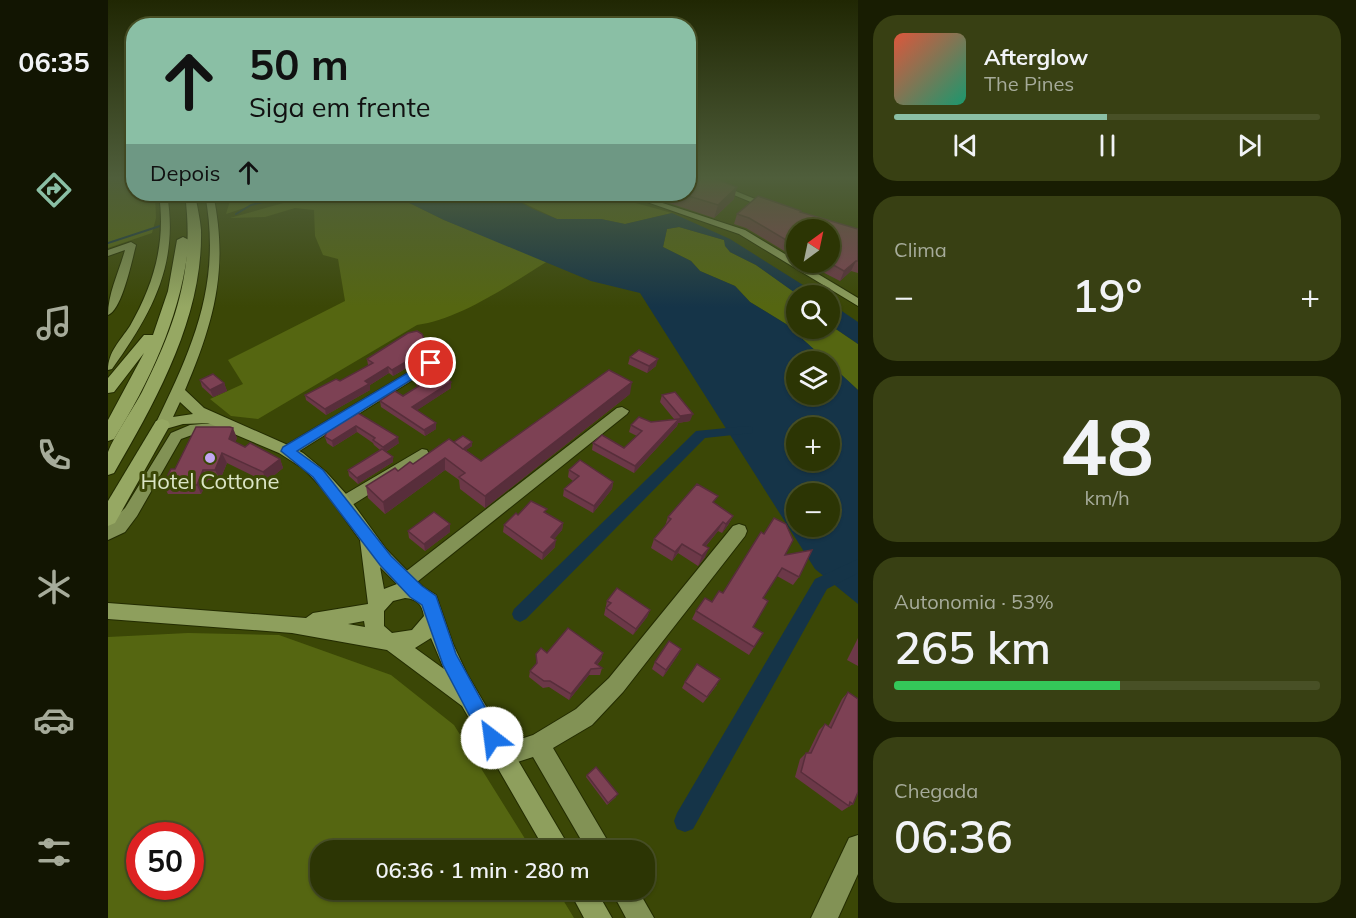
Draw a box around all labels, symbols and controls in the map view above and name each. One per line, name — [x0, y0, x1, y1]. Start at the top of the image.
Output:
text: 50 m — [249, 38, 349, 91]
icon: ahead — [150, 42, 228, 120]
text: Afterglow — [984, 43, 1088, 71]
text: 06:35 — [18, 45, 90, 79]
text: The Pines — [984, 71, 1074, 96]
text: Siga em frente — [249, 90, 430, 124]
icon: previous — [949, 129, 982, 162]
icon: pause — [1091, 129, 1124, 162]
icon: next — [1233, 129, 1266, 162]
icon: ahead — [232, 156, 265, 189]
text: Depois — [150, 159, 220, 187]
icon: directions — [33, 169, 75, 211]
north arrow — [786, 219, 840, 273]
map controls — [786, 219, 840, 537]
text: Clima — [894, 237, 947, 262]
text: 19° — [1072, 267, 1142, 323]
text: − — [894, 275, 914, 316]
text: + — [1300, 275, 1320, 316]
button: search — [786, 285, 840, 339]
icon: music — [33, 302, 75, 344]
pin — [405, 337, 456, 388]
icon: arrive — [414, 346, 447, 379]
button: layers — [786, 351, 840, 405]
text: 48 — [1060, 397, 1154, 495]
button: + — [786, 417, 840, 471]
icon: phone — [33, 434, 75, 476]
marker: Hotel Cottone — [203, 451, 217, 465]
place label: Hotel Cottone — [141, 467, 280, 495]
button: − — [786, 483, 840, 537]
text: km/h — [1084, 485, 1130, 510]
icon: climate — [33, 566, 75, 608]
text: Autonomia · 53% — [894, 589, 1054, 614]
text: 265 km — [894, 619, 1051, 675]
icon: car — [33, 699, 75, 741]
position arrow — [460, 706, 524, 770]
text: Chegada — [894, 778, 978, 803]
text: 06:36 — [894, 808, 1013, 864]
speed limit sign: 50 — [126, 822, 204, 900]
icon: filters — [33, 831, 75, 873]
text: 06:36 · 1 min · 280 m — [375, 856, 590, 884]

